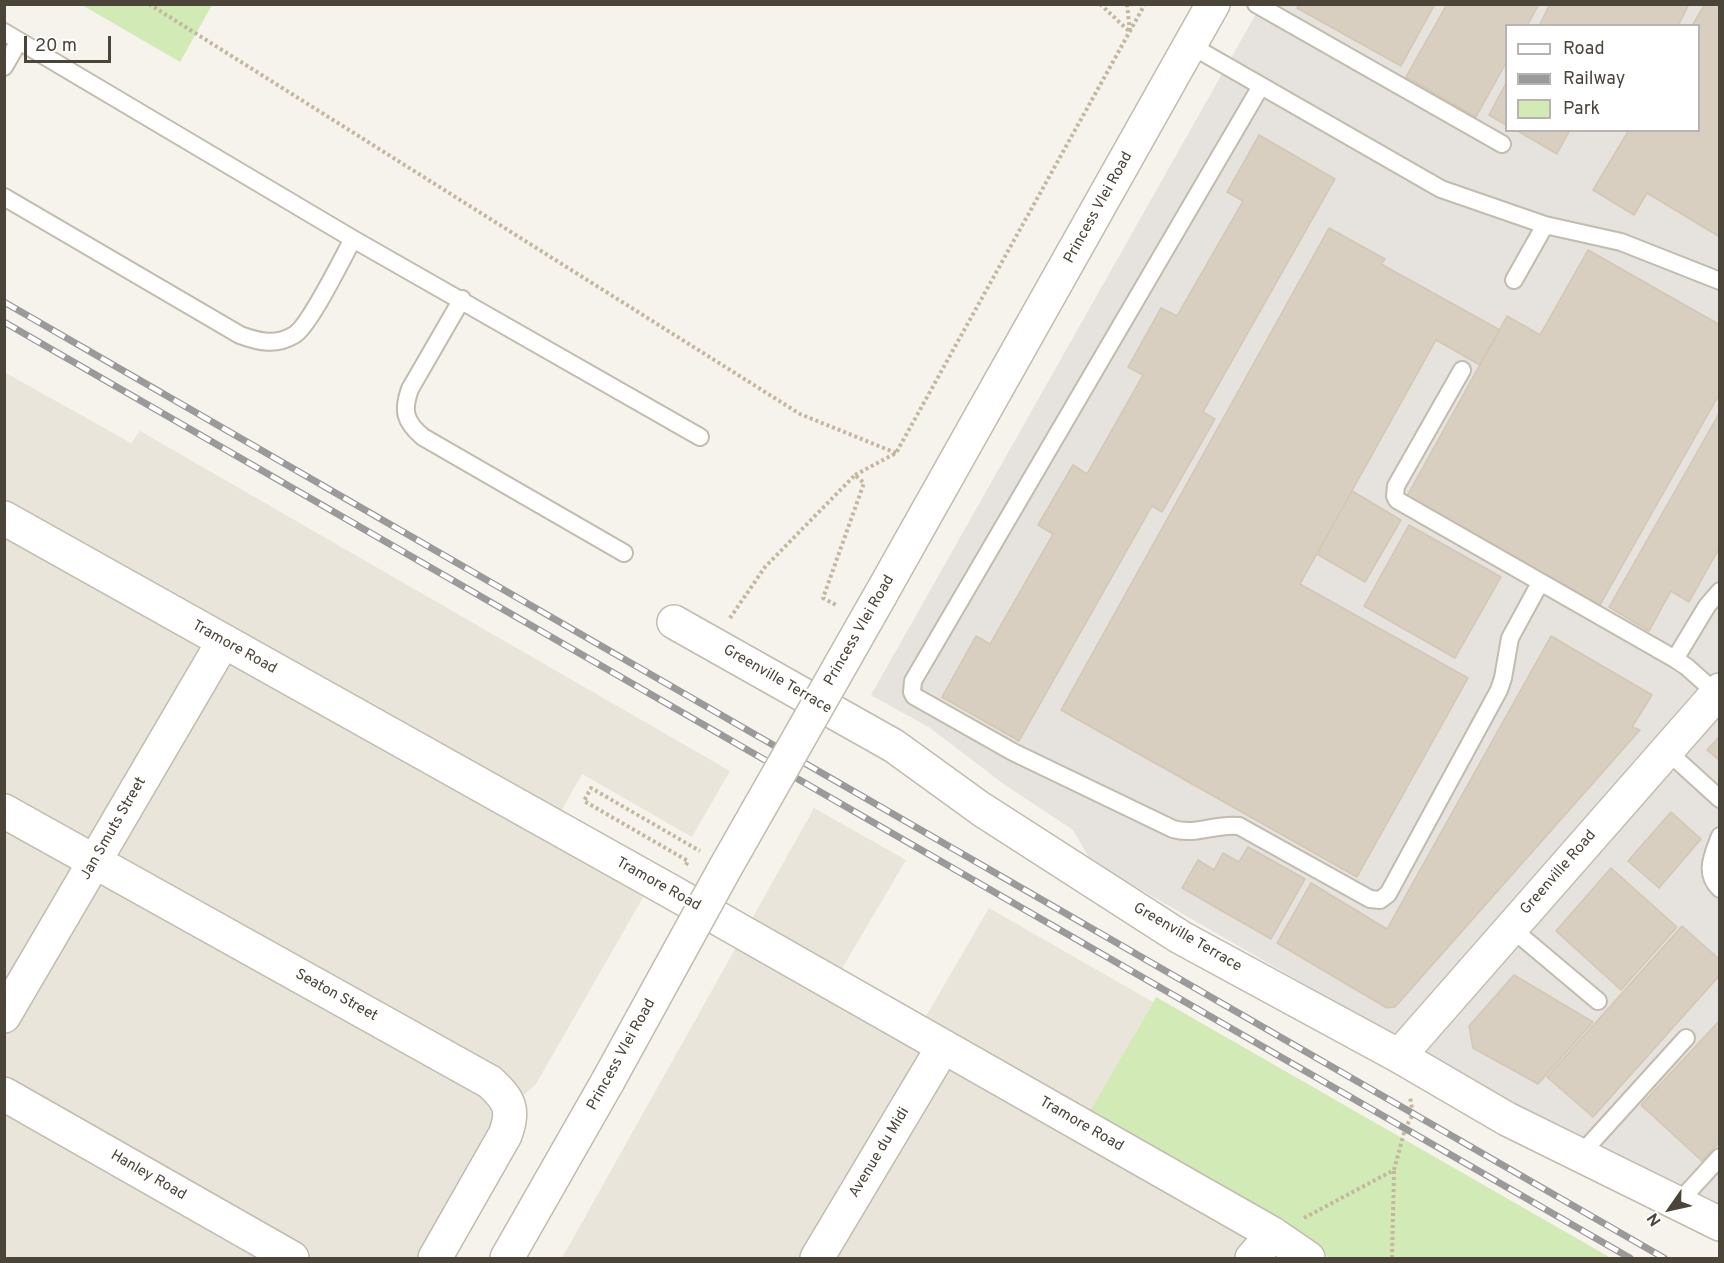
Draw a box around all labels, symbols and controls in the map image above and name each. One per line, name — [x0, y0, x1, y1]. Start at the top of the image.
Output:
scale bar — [27, 24, 114, 62]
legend — [1505, 24, 1700, 132]
text: 20 m — [35, 35, 77, 58]
text: Road — [1563, 38, 1605, 61]
text: Railway — [1563, 68, 1625, 91]
text: Park — [1563, 98, 1600, 121]
street label: Princess Vlei Road — [1061, 149, 1137, 267]
street label: Princess Vlei Road — [821, 573, 899, 689]
street label: Tramore Road — [189, 617, 279, 679]
street label: Greenville Terrace — [719, 642, 835, 718]
street label: Jan Smuts Street — [77, 774, 151, 884]
street label: Greenville Road — [1517, 827, 1601, 919]
street label: Tramore Road — [613, 854, 703, 916]
street label: Greenville Terrace — [1129, 900, 1245, 976]
street label: Seaton Street — [292, 966, 380, 1026]
street label: Princess Vlei Road — [584, 996, 660, 1114]
street label: Tramore Road — [1036, 1094, 1126, 1156]
street label: Avenue du Midi — [846, 1105, 914, 1201]
street label: Hanley Road — [107, 1147, 189, 1205]
north arrow — [1640, 1179, 1700, 1239]
text: N — [1644, 1209, 1667, 1229]

